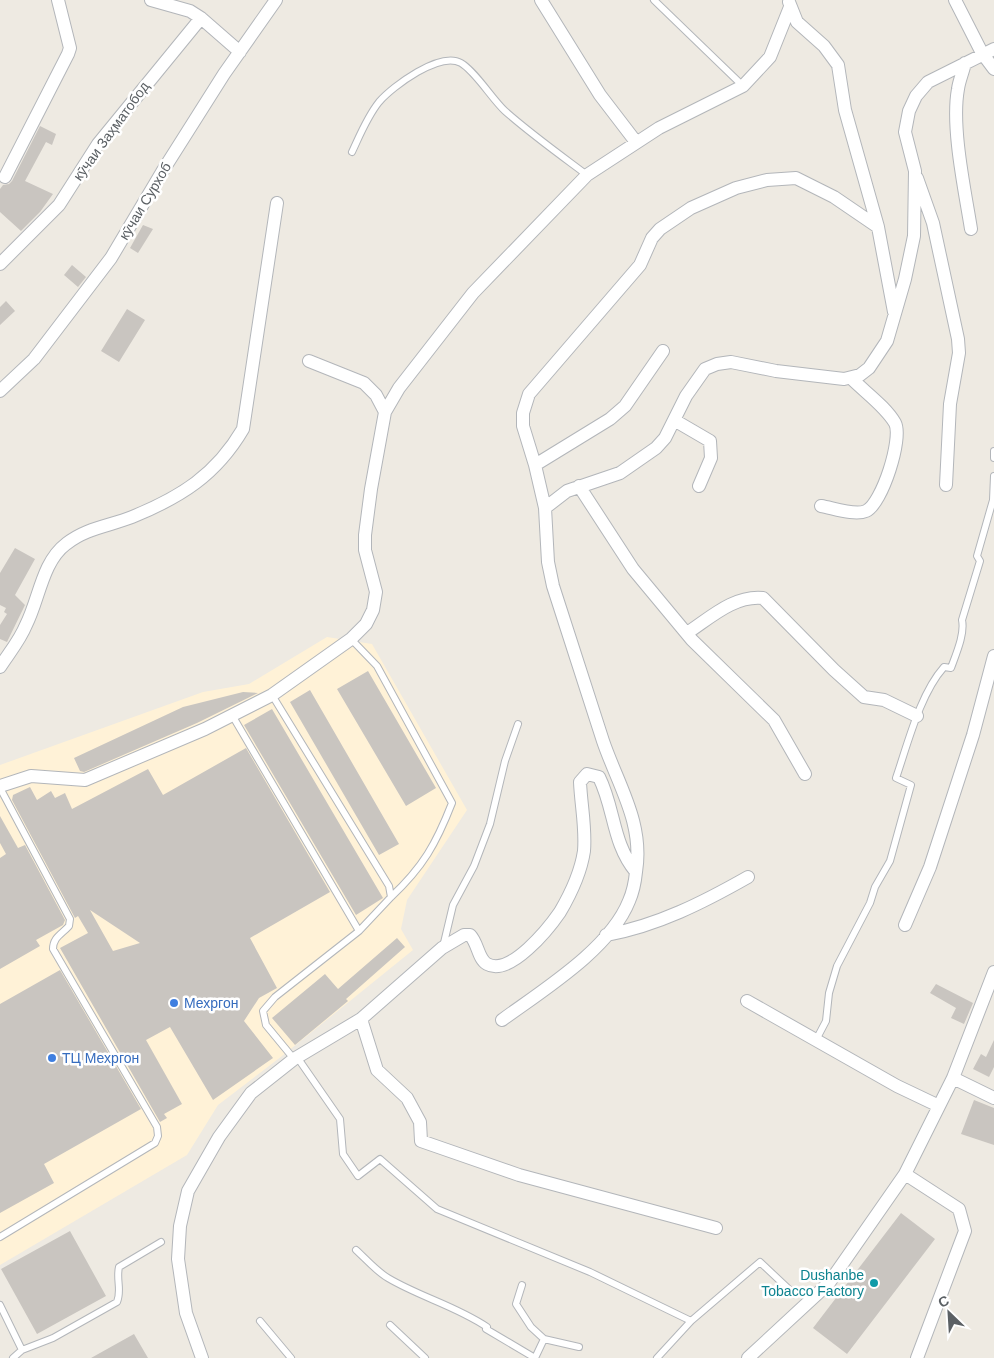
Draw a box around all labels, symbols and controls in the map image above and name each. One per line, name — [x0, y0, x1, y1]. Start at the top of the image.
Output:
street label: кӯчаи Заҳматобод — [70, 79, 152, 183]
street label: кӯчаи Сурхоб — [116, 160, 174, 242]
place label: Мехргон — [184, 995, 238, 1011]
marker: Мехргон — [168, 997, 180, 1009]
place label: ТЦ Мехргон — [62, 1050, 139, 1066]
marker: ТЦ Мехргон — [46, 1052, 58, 1064]
place label: Dushanbe Tobacco Factory — [761, 1267, 864, 1299]
marker: Dushanbe Tobacco Factory — [868, 1277, 880, 1289]
north arrow — [924, 1288, 974, 1338]
text: С — [936, 1292, 951, 1311]

